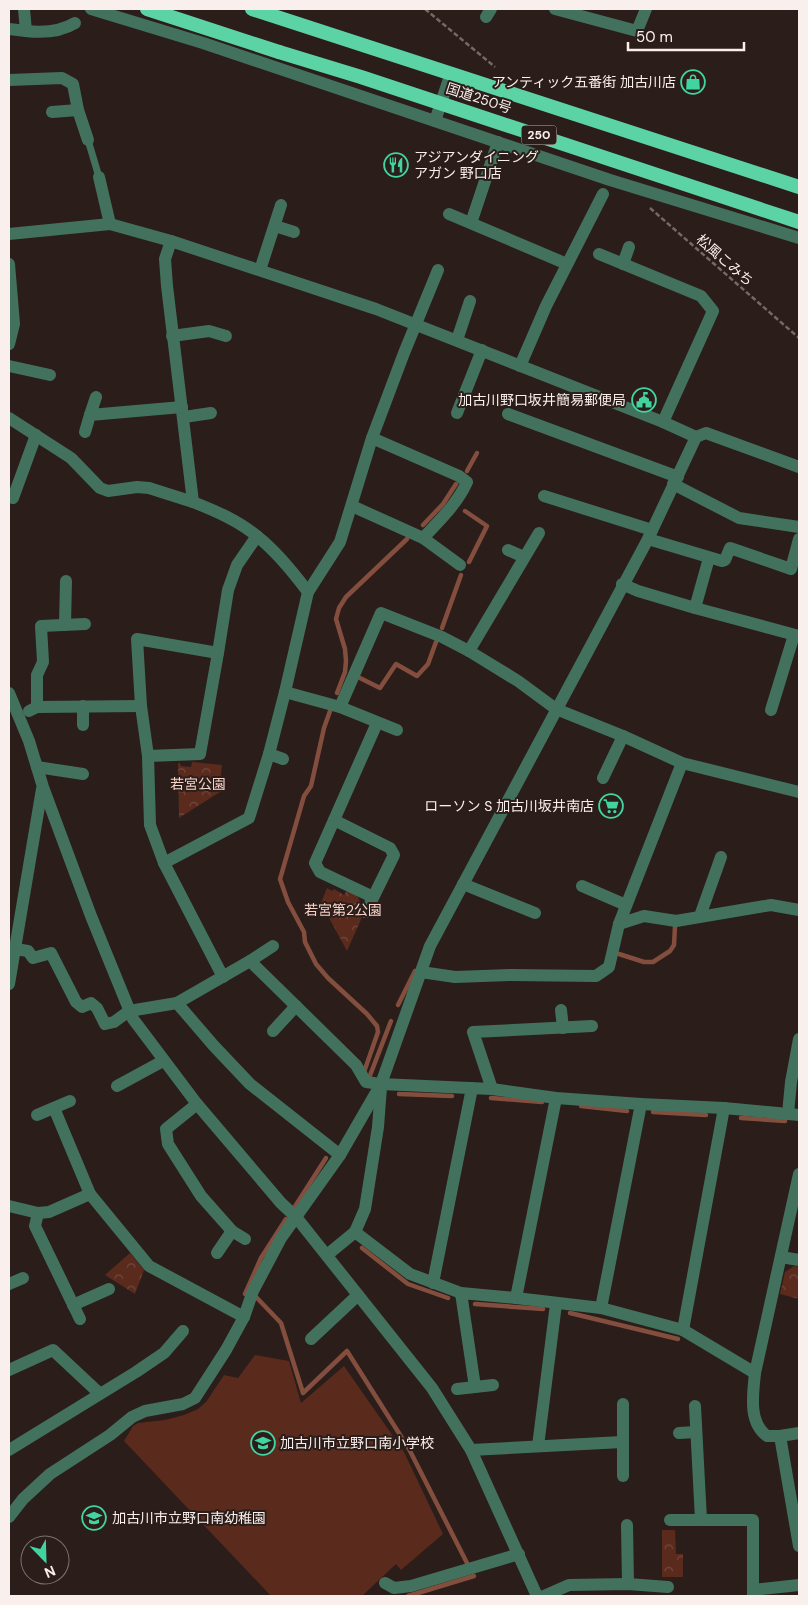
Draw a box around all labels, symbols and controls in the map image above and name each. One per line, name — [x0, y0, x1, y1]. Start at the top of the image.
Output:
scale bar — [628, 20, 744, 52]
text: 50 m — [636, 27, 673, 47]
shop icon: アンティック五番街 加古川店 — [680, 69, 706, 95]
place label: アンティック五番街 加古川店 — [492, 73, 676, 91]
street label: 国道250号 — [444, 79, 514, 117]
road number: 250 — [522, 126, 556, 144]
place label: アジアンダイニング アガン 野口店 — [414, 148, 539, 182]
restaurant icon: アジアンダイニング アガン 野口店 — [383, 152, 409, 178]
street label: 松風こみち — [693, 230, 757, 290]
public building icon: 加古川野口坂井簡易郵便局 — [631, 387, 657, 413]
place label: 加古川野口坂井簡易郵便局 — [458, 391, 626, 409]
park label: 若宮公園 — [170, 775, 226, 793]
supermarket icon: ローソン S 加古川坂井南店 — [598, 793, 624, 819]
place label: ローソン S 加古川坂井南店 — [424, 797, 594, 815]
park label: 若宮第2公園 — [304, 901, 382, 919]
school or university icon: 加古川市立野口南小学校 — [250, 1430, 276, 1456]
place label: 加古川市立野口南小学校 — [280, 1434, 434, 1452]
school or university icon: 加古川市立野口南幼稚園 — [81, 1505, 107, 1531]
place label: 加古川市立野口南幼稚園 — [112, 1509, 266, 1527]
north arrow — [20, 1535, 70, 1585]
text: N — [42, 1562, 58, 1582]

